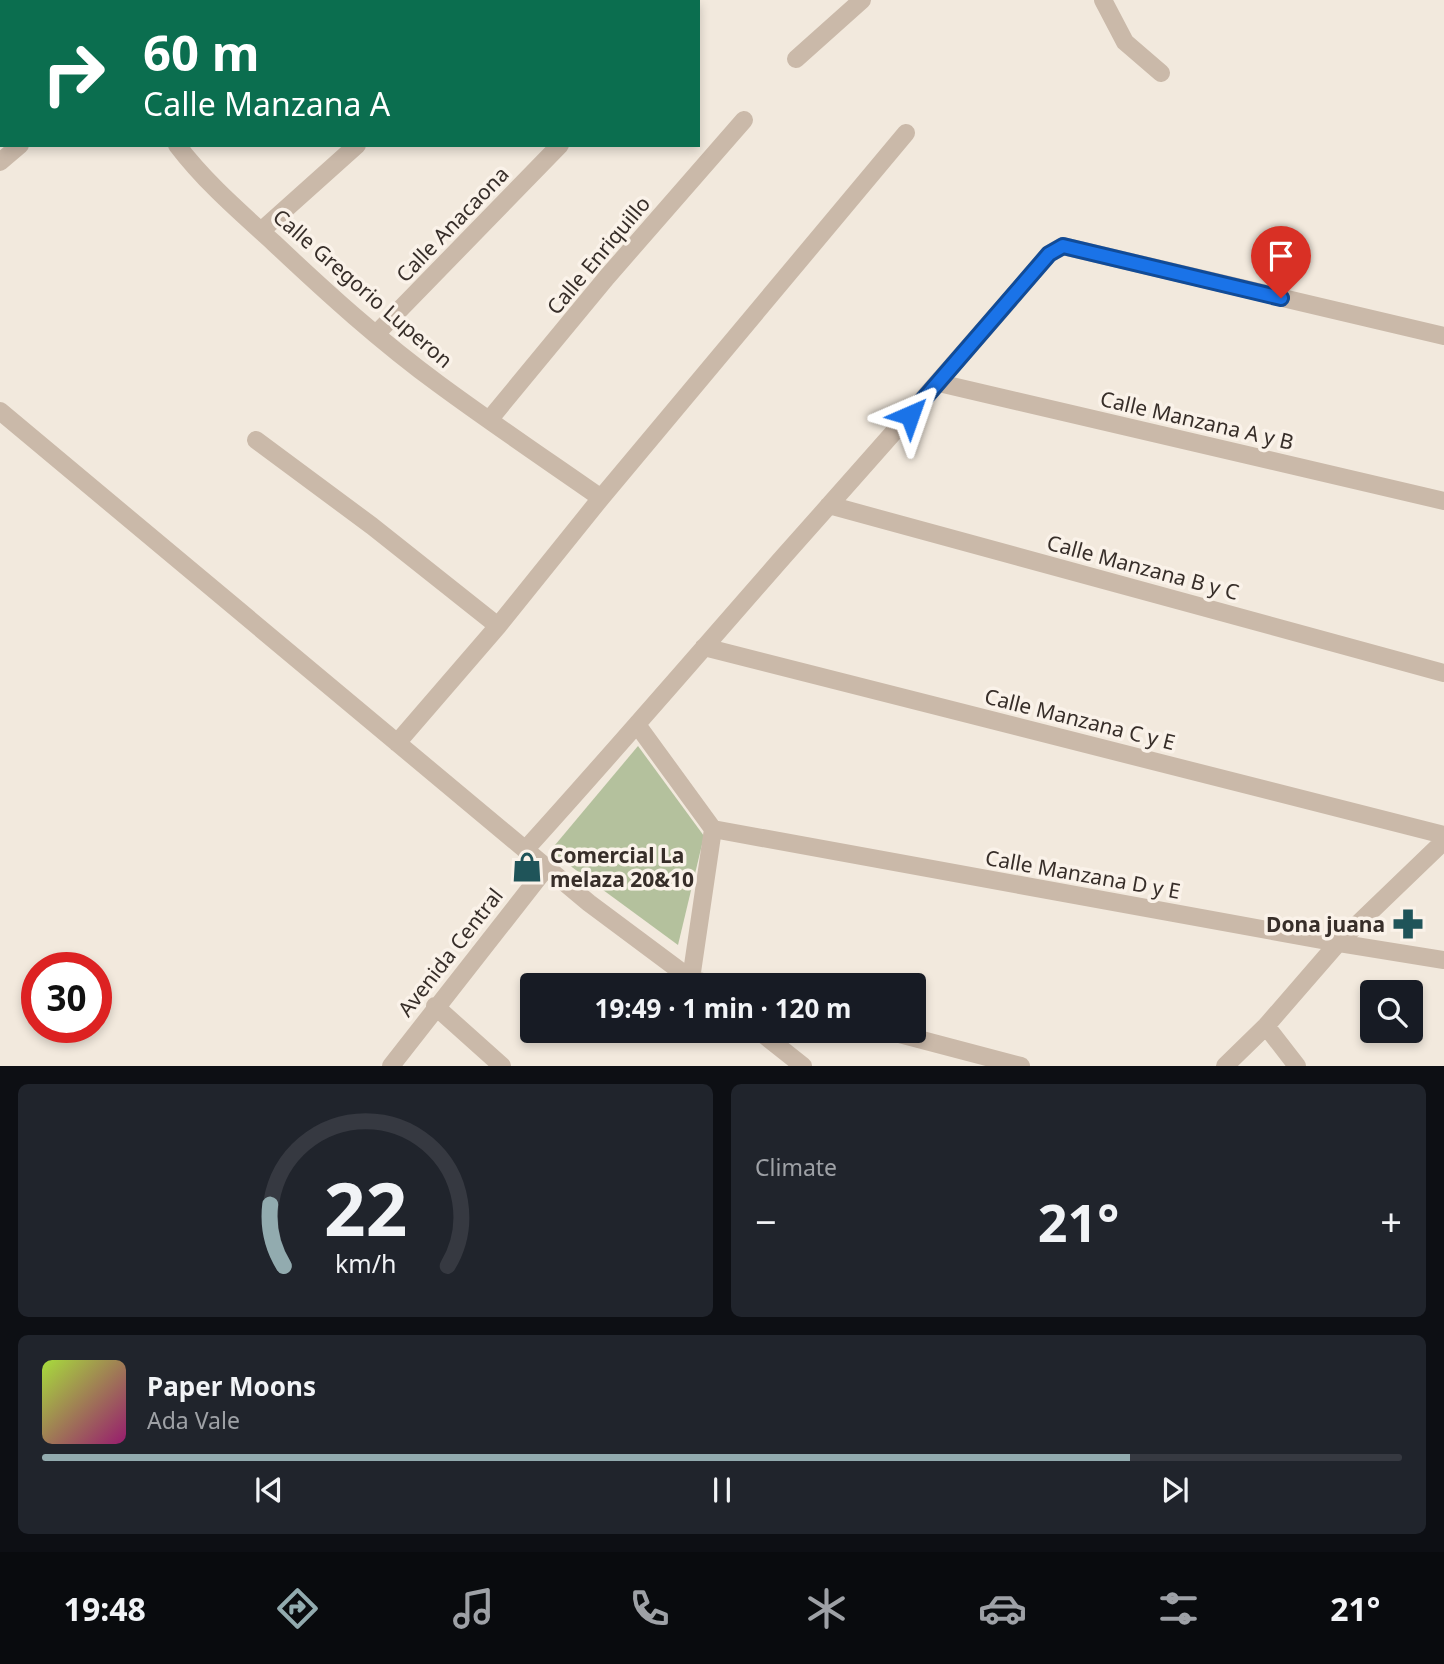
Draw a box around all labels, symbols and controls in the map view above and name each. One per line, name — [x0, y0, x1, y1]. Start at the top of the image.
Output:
text: 60 m — [143, 19, 260, 85]
icon: right — [28, 28, 119, 119]
text: Calle Manzana A — [143, 82, 390, 125]
street label: Calle Anacaona — [390, 160, 514, 288]
street label: Calle Enriquillo — [540, 190, 656, 320]
street label: Calle Gregorio Luperon — [267, 202, 459, 374]
pin — [1251, 226, 1311, 298]
icon: arrive — [1262, 237, 1300, 275]
position arrow — [873, 378, 947, 452]
street label: Calle Manzana A y B — [1098, 384, 1296, 456]
street label: Calle Manzana B y C — [1044, 528, 1242, 606]
street label: Calle Manzana C y E — [982, 682, 1178, 756]
place label: Comercial La melaza 20&10 — [550, 841, 694, 893]
street label: Calle Manzana D y E — [983, 843, 1183, 905]
shop icon: Comercial La melaza 20&10 — [510, 850, 544, 884]
street label: Avenida Central — [391, 882, 509, 1022]
pharmacy icon: Dona juana — [1391, 907, 1425, 941]
place label: Dona juana — [1266, 910, 1385, 938]
speed limit sign: 30 — [21, 952, 112, 1043]
map controls — [1360, 980, 1423, 1043]
button: search — [1360, 980, 1423, 1043]
text: 19:49 · 1 min · 120 m — [595, 990, 851, 1026]
text: Climate — [755, 1151, 837, 1183]
text: 22 — [324, 1159, 407, 1258]
text: 21° — [1038, 1186, 1119, 1257]
text: − — [755, 1195, 777, 1247]
text: + — [1380, 1195, 1402, 1247]
text: km/h — [335, 1246, 396, 1280]
text: Paper Moons — [147, 1368, 316, 1404]
text: Ada Vale — [147, 1404, 240, 1436]
icon: previous — [250, 1471, 288, 1509]
icon: pause — [703, 1471, 741, 1509]
icon: next — [1156, 1471, 1194, 1509]
icon: directions — [273, 1584, 322, 1633]
icon: music — [449, 1584, 498, 1633]
icon: phone — [625, 1584, 674, 1633]
icon: climate — [802, 1584, 851, 1633]
icon: car — [978, 1584, 1027, 1633]
icon: filters — [1154, 1584, 1203, 1633]
text: 19:48 — [64, 1587, 146, 1630]
text: 21° — [1330, 1587, 1380, 1630]

